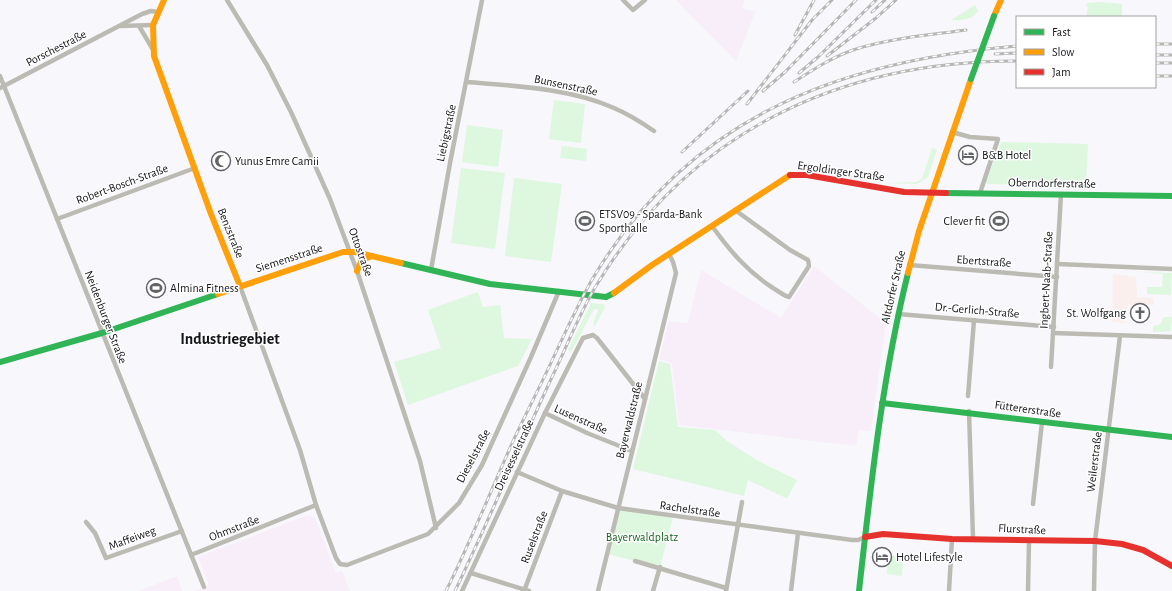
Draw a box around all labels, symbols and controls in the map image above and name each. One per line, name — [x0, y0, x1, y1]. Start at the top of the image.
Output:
legend — [1016, 16, 1156, 88]
text: Fast — [1052, 26, 1071, 38]
street label: Porschestraße — [24, 28, 88, 68]
text: Slow — [1052, 46, 1074, 58]
text: Jam — [1052, 66, 1071, 78]
street label: Bunsenstraße — [533, 72, 599, 98]
street label: Liebigstraße — [434, 103, 458, 163]
hotel icon: B&B Hotel — [957, 144, 979, 166]
place label: B&B Hotel — [982, 149, 1031, 161]
mosque icon: Yunus Emre Camii — [210, 150, 232, 172]
place label: Yunus Emre Camii — [235, 155, 319, 167]
street label: Ergoldinger Straße — [797, 159, 885, 183]
street label: Robert-Bosch-Straße — [74, 162, 170, 206]
street label: Oberndorferstraße — [1008, 176, 1096, 190]
street label: Benzstraße — [216, 206, 246, 260]
place label: ETSV09 - Sparda-Bank Sporthalle — [599, 208, 703, 234]
sports icon: ETSV09 - Sparda-Bank Sporthalle — [574, 210, 596, 232]
sports icon: Clever fit — [988, 210, 1010, 232]
place label: Clever fit — [943, 215, 985, 227]
street label: Ottostraße — [347, 226, 375, 278]
street label: Ingbert-Naab-Straße — [1037, 231, 1055, 329]
street label: Siemensstraße — [254, 242, 324, 274]
street label: Altdorfer Straße — [879, 249, 907, 325]
street label: Ebertstraße — [956, 253, 1012, 269]
street label: Neidenburger Straße — [83, 269, 129, 365]
sports icon: Almina Fitness — [145, 277, 167, 299]
place label: Almina Fitness — [170, 282, 239, 294]
street label: Dr.-Gerlich-Straße — [934, 300, 1020, 320]
church icon: St. Wolfgang — [1129, 302, 1151, 324]
place label: St. Wolfgang — [1067, 307, 1126, 319]
district label: Industriegebiet — [180, 331, 280, 347]
street label: Bayerwaldstraße — [614, 380, 645, 460]
street label: Füttererstraße — [994, 398, 1062, 420]
street label: Lusenstraße — [553, 402, 609, 436]
street label: Dreisesselstraße — [492, 418, 536, 492]
street label: Dieselstraße — [454, 427, 492, 485]
street label: Weilerstraße — [1084, 431, 1104, 493]
street label: Rachelstraße — [659, 499, 721, 519]
street label: Ruselstraße — [519, 509, 549, 565]
street label: Ohmstraße — [207, 513, 261, 543]
street label: Flurstraße — [998, 522, 1046, 536]
street label: Maffeiweg — [107, 524, 157, 552]
park label: Bayerwaldplatz — [606, 531, 678, 544]
hotel icon: Hotel Lifestyle — [871, 546, 893, 568]
place label: Hotel Lifestyle — [896, 551, 963, 564]

